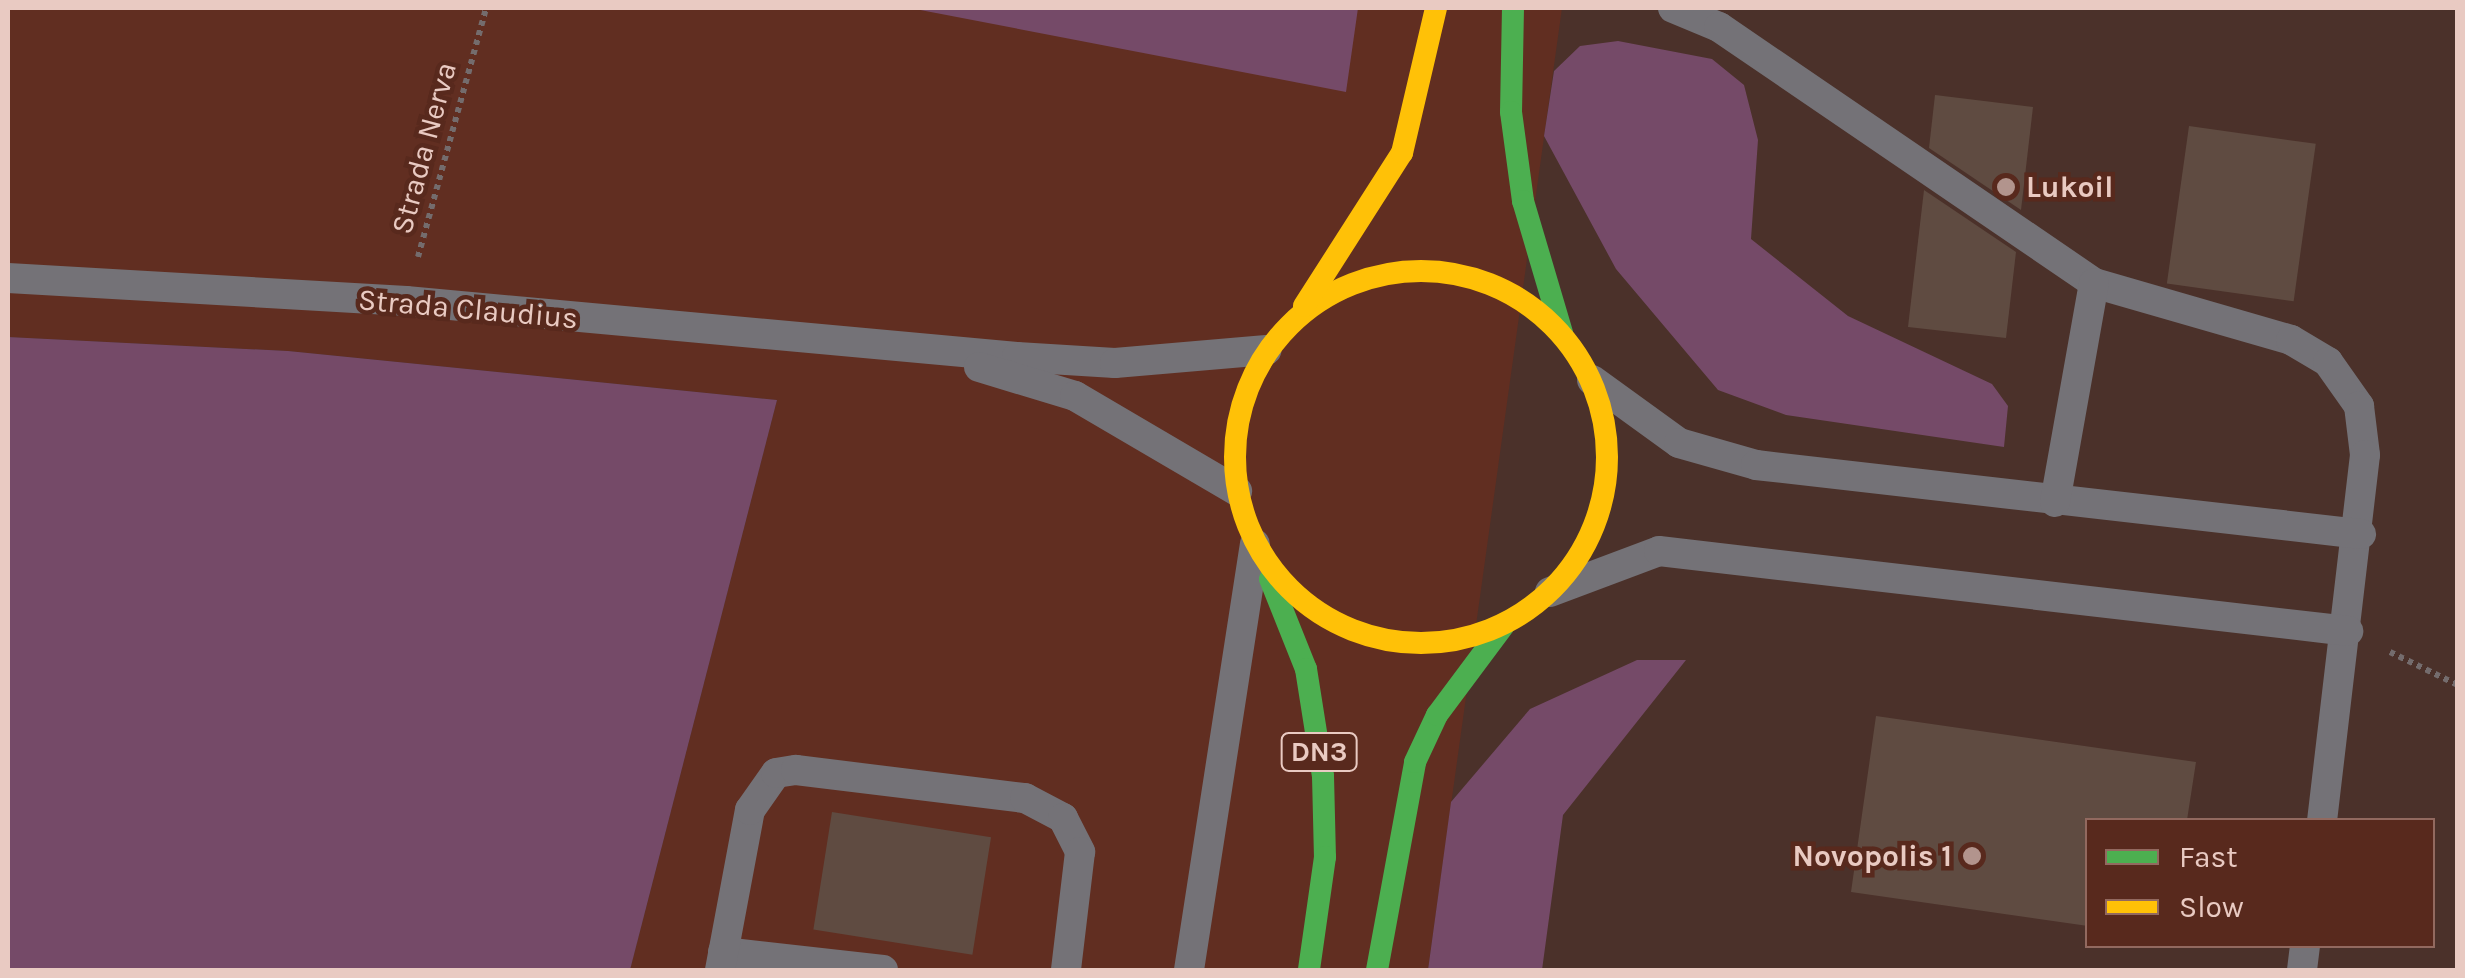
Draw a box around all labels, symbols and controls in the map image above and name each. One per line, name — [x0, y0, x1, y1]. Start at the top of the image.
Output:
street label: Strada Nerva — [384, 58, 464, 238]
place label: Lukoil — [2026, 169, 2113, 205]
marker: Lukoil — [1995, 176, 2017, 198]
street label: Strada Claudius — [357, 281, 579, 337]
road number: DN3 — [1279, 729, 1359, 775]
legend — [2085, 818, 2435, 948]
place label: Novopolis 1 — [1793, 838, 1952, 874]
text: Fast — [2179, 839, 2238, 875]
marker: Novopolis 1 — [1961, 845, 1983, 867]
text: Slow — [2179, 889, 2244, 925]

